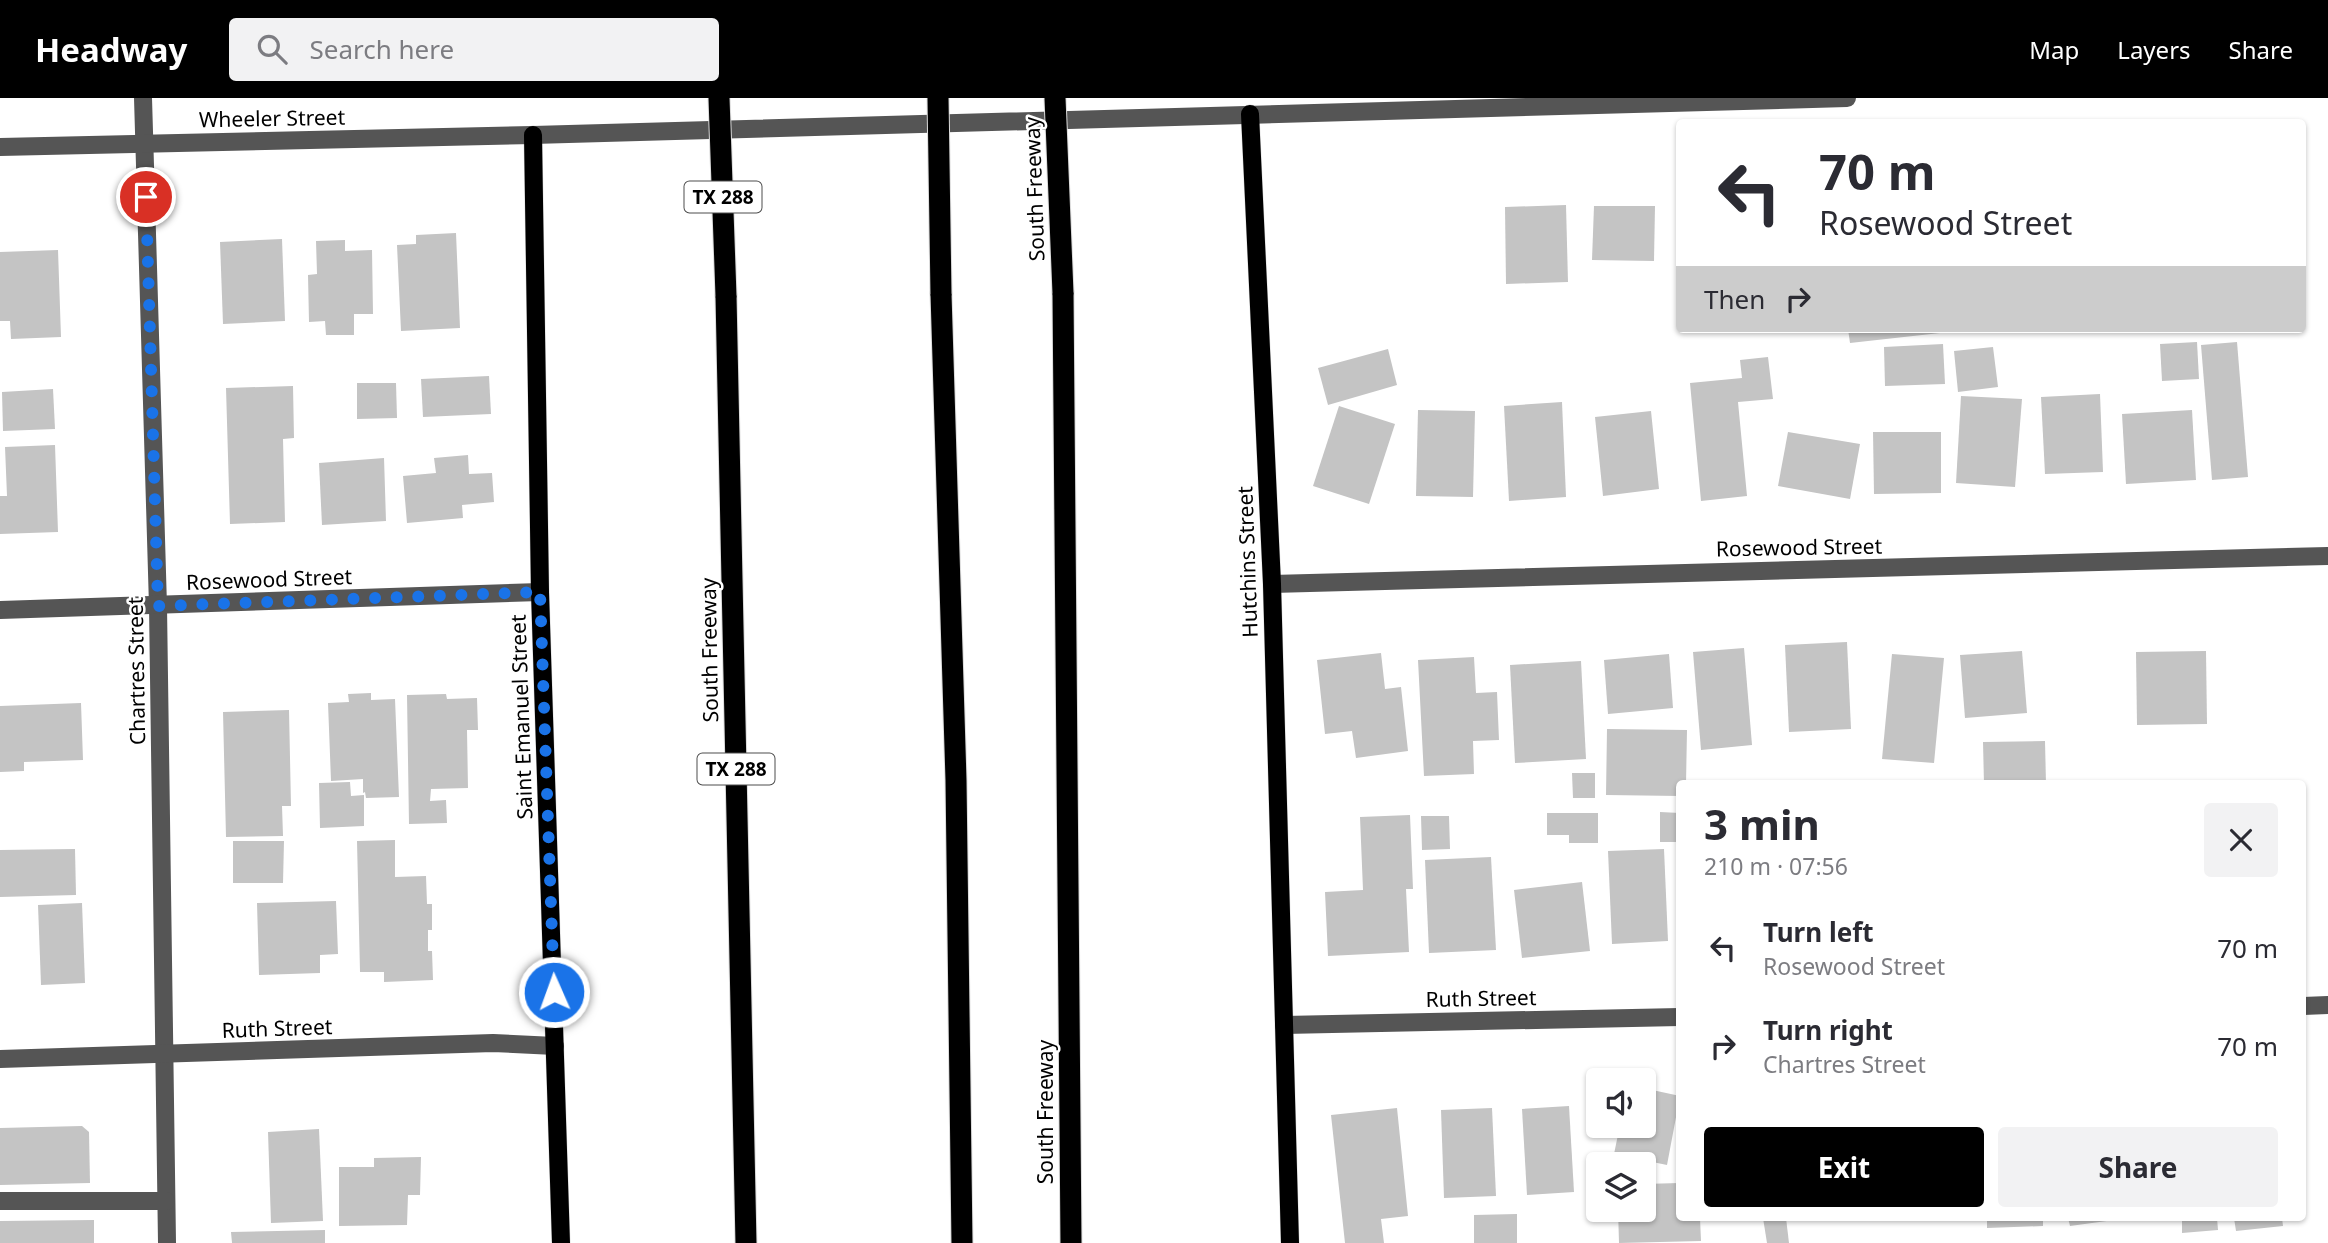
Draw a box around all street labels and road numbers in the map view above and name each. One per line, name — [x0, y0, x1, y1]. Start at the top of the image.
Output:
street label: Wheeler Street — [199, 103, 346, 133]
street label: South Freeway — [1017, 116, 1051, 262]
road number: TX 288 — [684, 181, 762, 212]
street label: Hutchins Street — [1230, 485, 1264, 638]
street label: Rosewood Street — [1716, 532, 1883, 562]
street label: Rosewood Street — [185, 562, 353, 596]
street label: South Freeway — [694, 577, 724, 723]
street label: Chartres Street — [121, 596, 151, 746]
street label: Saint Emanuel Street — [503, 614, 539, 820]
road number: TX 288 — [698, 754, 774, 784]
street label: Ruth Street — [1425, 983, 1537, 1013]
street label: Ruth Street — [221, 1012, 333, 1044]
street label: South Freeway — [1031, 1039, 1059, 1184]

